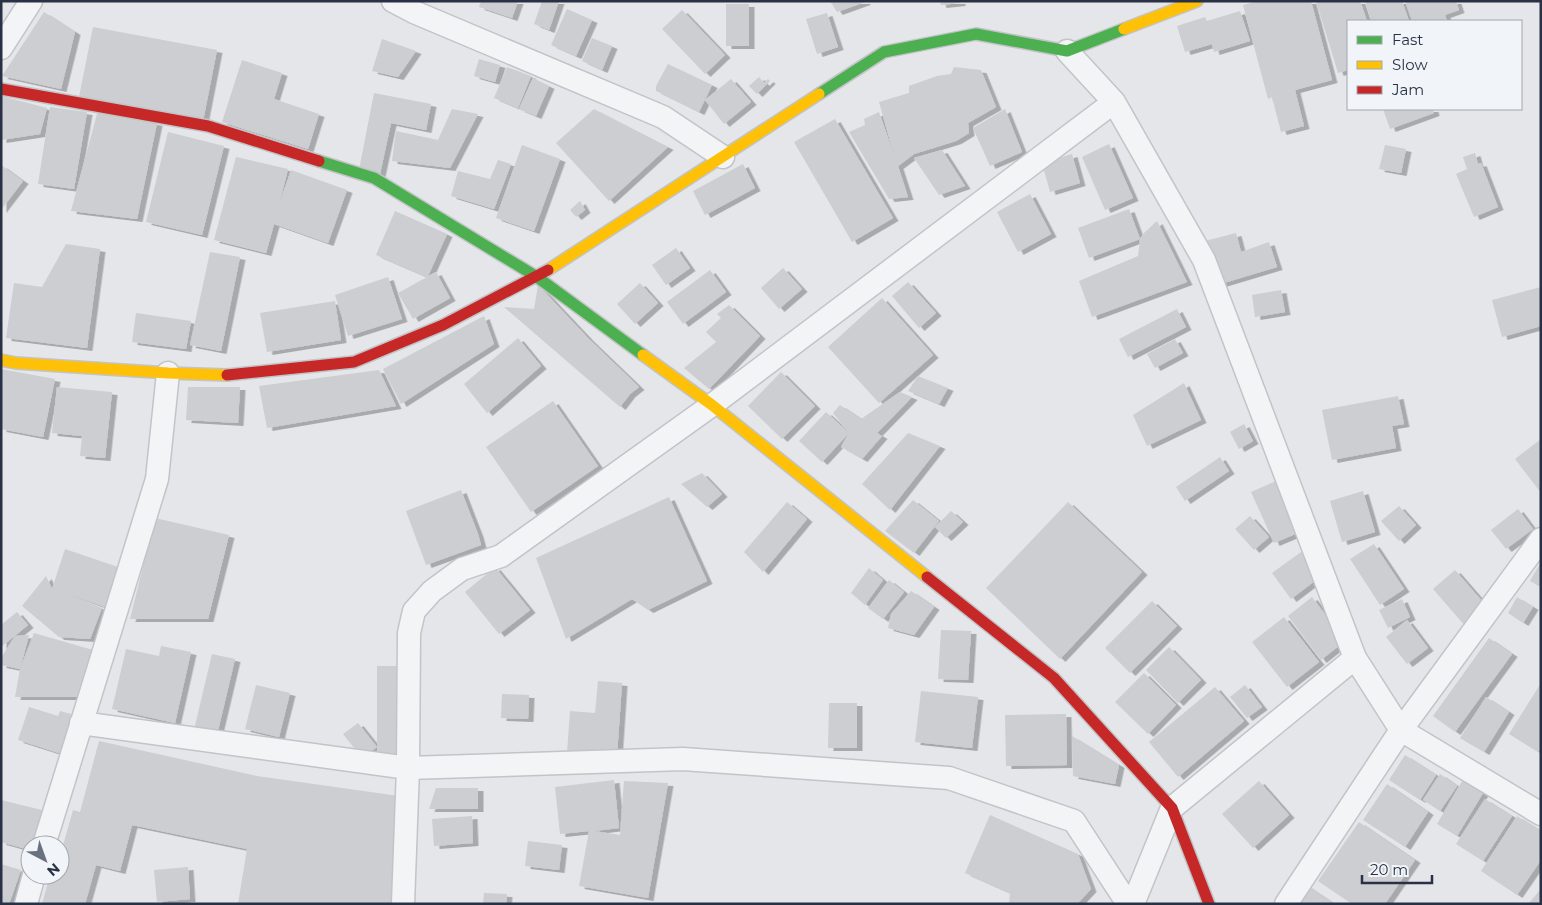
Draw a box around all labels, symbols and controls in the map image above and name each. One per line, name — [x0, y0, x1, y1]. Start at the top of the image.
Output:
legend — [1347, 20, 1522, 110]
text: Fast — [1392, 30, 1423, 49]
text: Slow — [1392, 55, 1428, 74]
text: Jam — [1391, 80, 1424, 99]
north arrow — [20, 835, 70, 885]
scale bar — [1362, 852, 1432, 884]
text: N — [43, 859, 64, 880]
text: 20 m — [1370, 860, 1408, 879]

